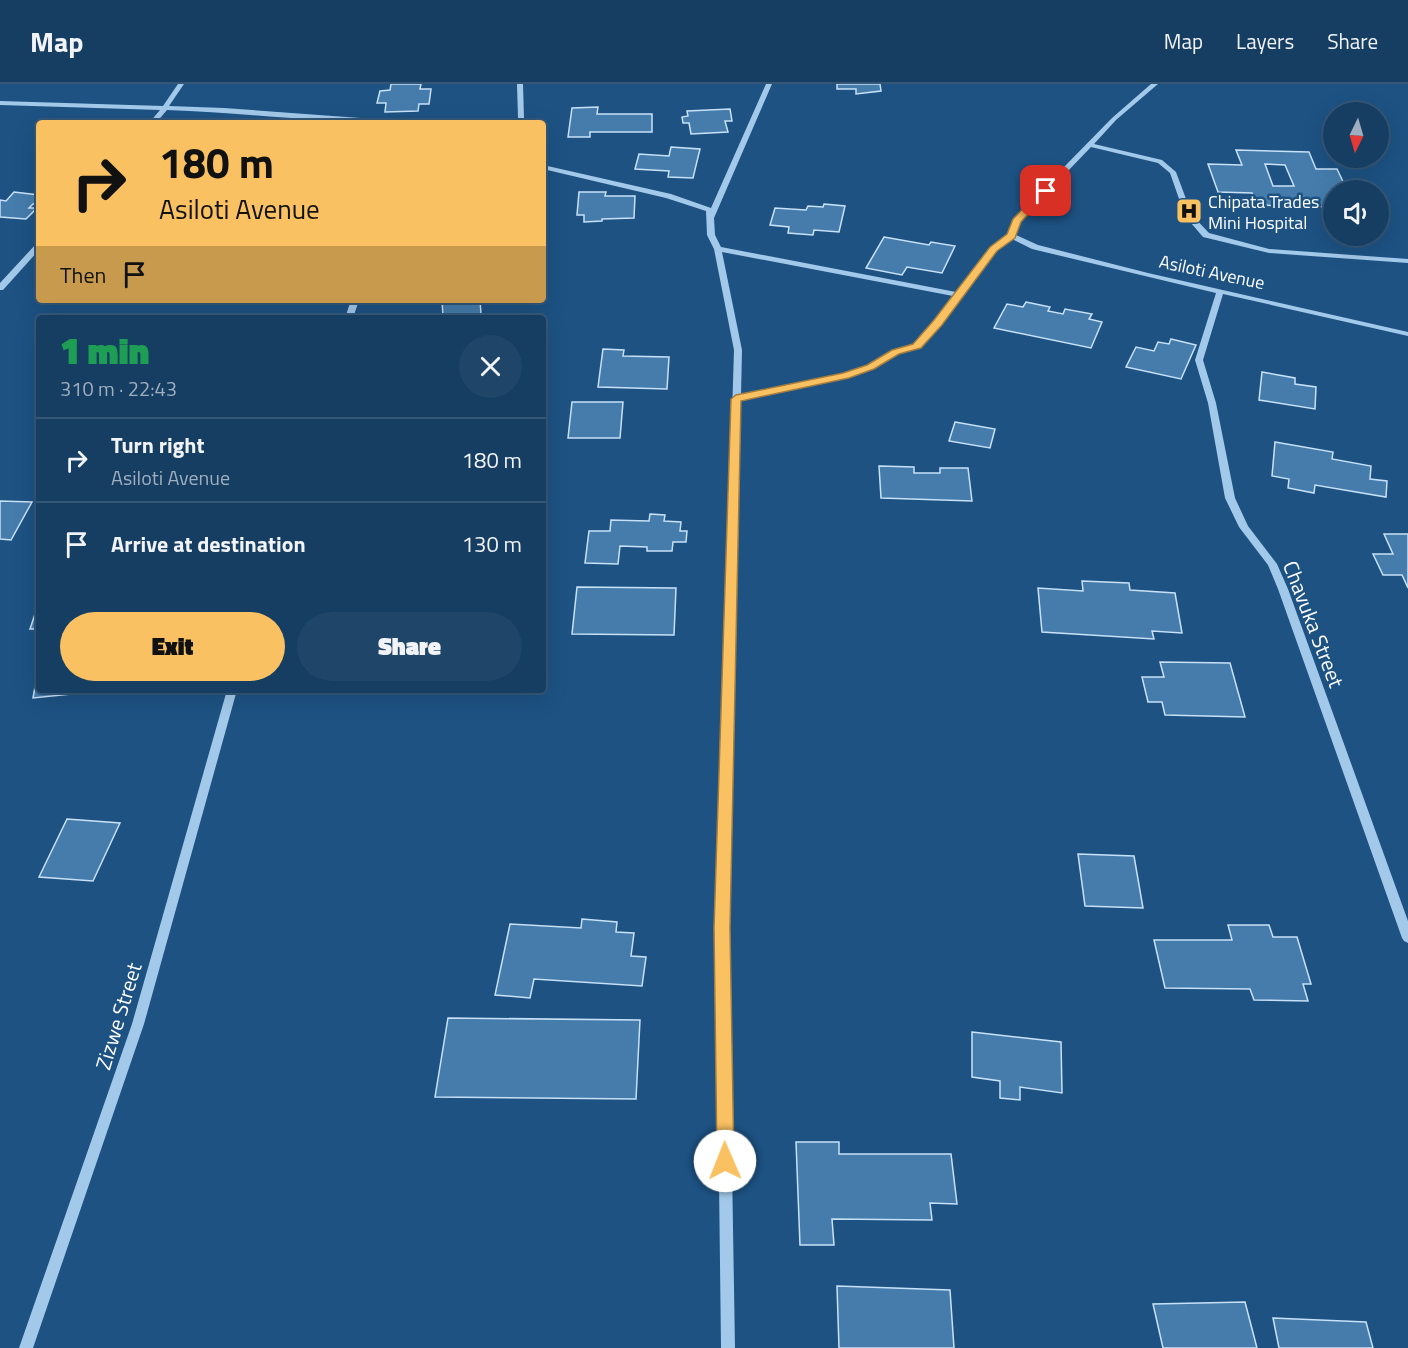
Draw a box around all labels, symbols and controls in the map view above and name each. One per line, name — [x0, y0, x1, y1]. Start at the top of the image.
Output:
text: Map — [30, 20, 84, 63]
text: Map — [1164, 25, 1203, 57]
text: Layers — [1236, 25, 1294, 57]
text: Share — [1327, 25, 1378, 57]
north arrow — [1323, 102, 1389, 168]
map controls — [1323, 102, 1389, 246]
text: 180 m — [159, 130, 274, 194]
icon: right — [60, 144, 138, 222]
pin — [1020, 165, 1071, 216]
icon: arrive — [1029, 174, 1062, 207]
button: sound — [1323, 180, 1389, 246]
text: Asiloti Avenue — [159, 188, 320, 229]
place label: Chipata Trades Mini Hospital — [1208, 188, 1319, 236]
hospital icon: Chipata Trades Mini Hospital — [1174, 196, 1204, 226]
street label: Asiloti Avenue — [1157, 248, 1267, 296]
text: Then — [60, 258, 106, 292]
icon: arrive — [118, 258, 151, 291]
text: 1 min — [60, 323, 149, 378]
button: close — [459, 335, 522, 398]
text: 310 m · 22:43 — [60, 373, 177, 404]
text: Turn right — [111, 428, 205, 462]
text: 180 m — [462, 443, 522, 477]
icon: right — [60, 444, 93, 477]
text: Asiloti Avenue — [111, 462, 230, 493]
text: Arrive at destination — [111, 527, 306, 561]
text: 130 m — [462, 527, 522, 561]
icon: arrive — [60, 528, 93, 561]
street label: Chavuka Street — [1275, 556, 1353, 693]
button: Exit — [60, 612, 285, 681]
button: Share — [297, 612, 522, 681]
street label: Zizwe Street — [87, 958, 150, 1074]
position arrow — [693, 1129, 757, 1193]

